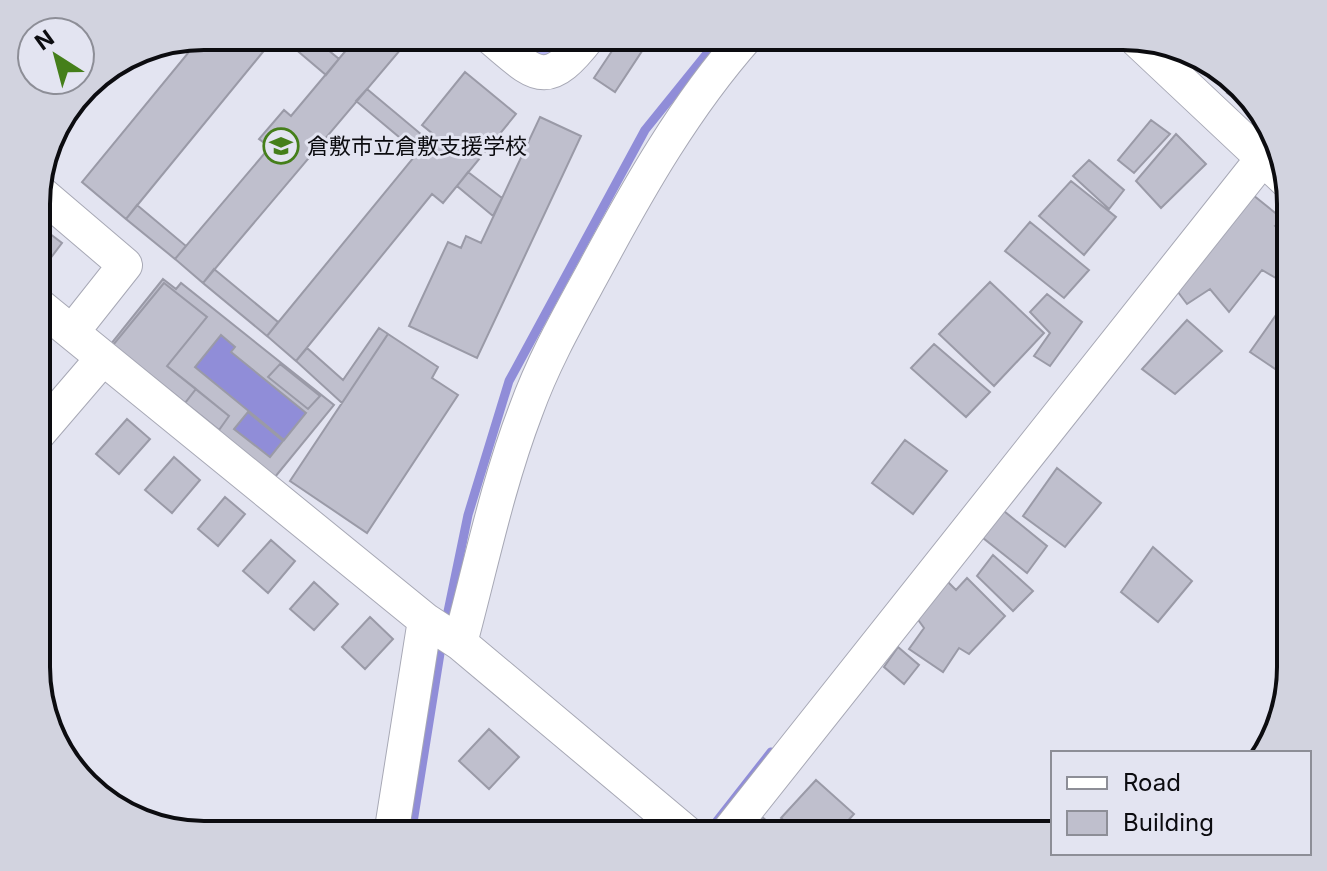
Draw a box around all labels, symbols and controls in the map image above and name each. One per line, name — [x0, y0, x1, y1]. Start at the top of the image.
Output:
north arrow — [16, 16, 96, 96]
text: N — [30, 24, 59, 55]
school or university icon: 倉敷市立倉敷支援学校 — [262, 127, 300, 165]
place label: 倉敷市立倉敷支援学校 — [307, 133, 527, 159]
legend — [1051, 751, 1311, 855]
text: Road — [1123, 768, 1181, 797]
text: Building — [1123, 808, 1214, 837]

